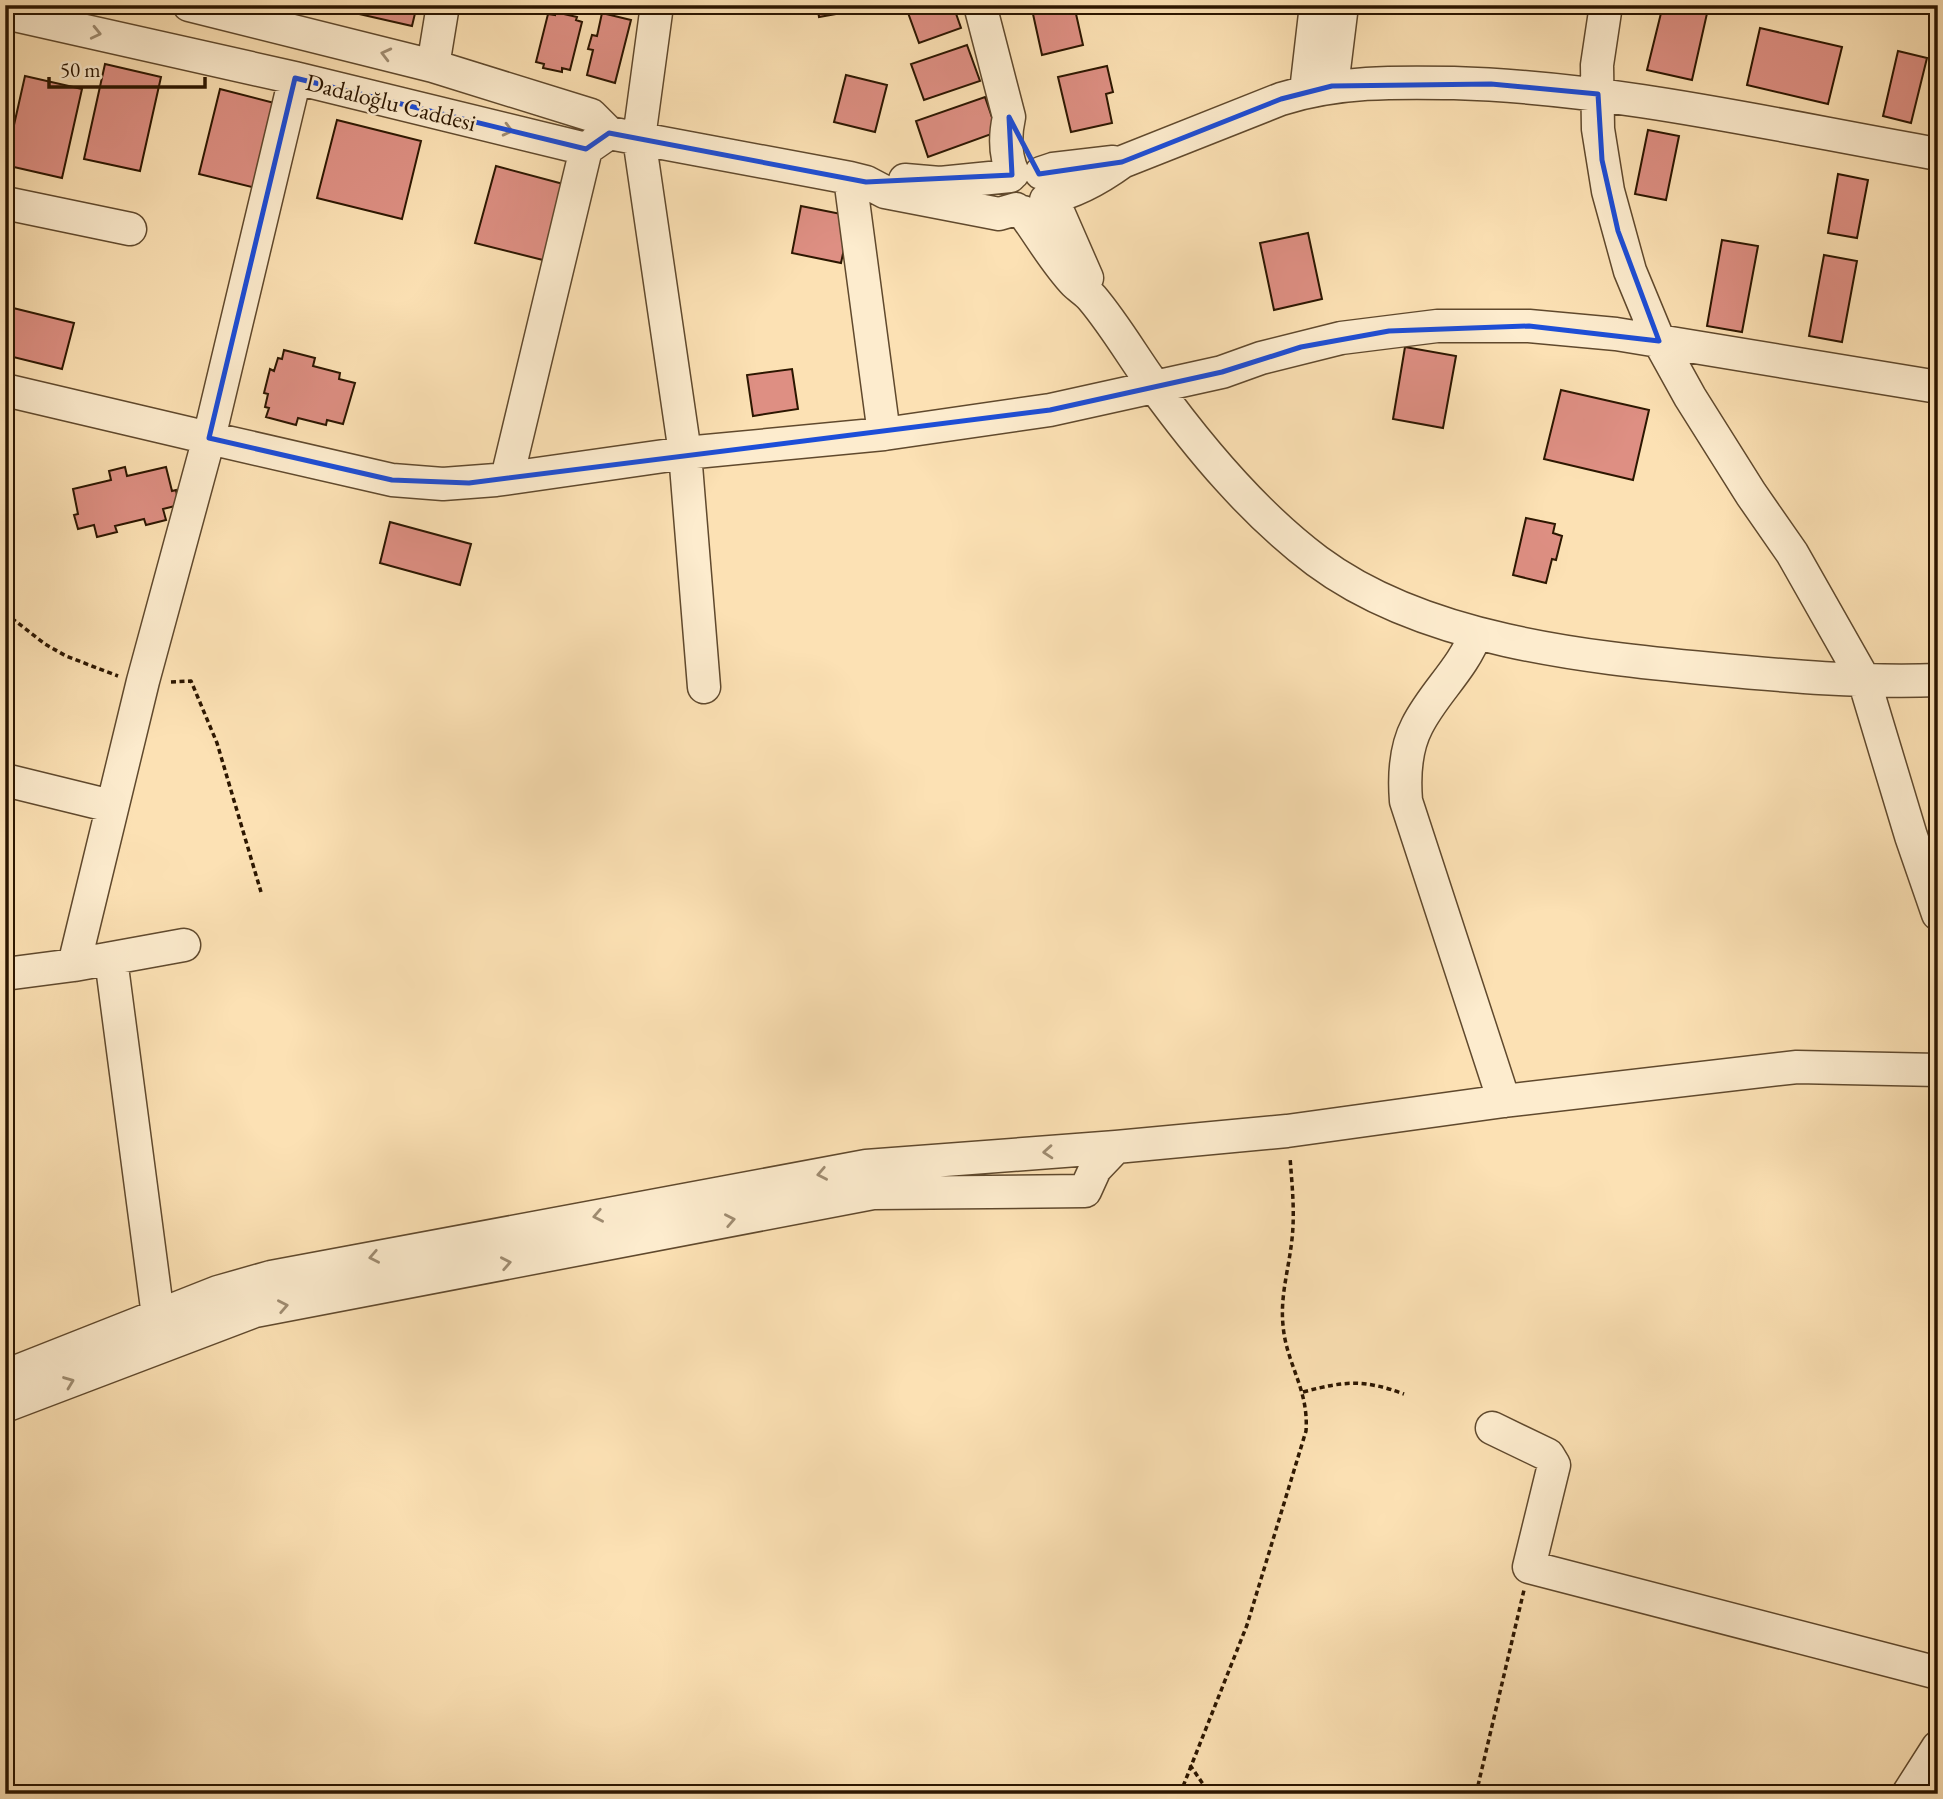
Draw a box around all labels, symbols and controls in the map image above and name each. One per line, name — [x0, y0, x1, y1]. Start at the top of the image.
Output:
one-way arrow — [90, 25, 102, 39]
scale bar — [49, 46, 205, 90]
one-way arrow — [380, 48, 392, 62]
text: 50 m — [60, 56, 101, 83]
street label: Dadaloğlu Caddesi — [303, 66, 480, 138]
one-way arrow — [502, 122, 514, 136]
one-way arrow — [1042, 1145, 1053, 1160]
one-way arrow — [816, 1166, 828, 1181]
one-way arrow — [592, 1208, 604, 1223]
one-way arrow — [724, 1214, 736, 1229]
one-way arrow — [368, 1249, 380, 1264]
one-way arrow — [500, 1257, 512, 1272]
one-way arrow — [277, 1299, 289, 1314]
one-way arrow — [62, 1377, 74, 1391]

